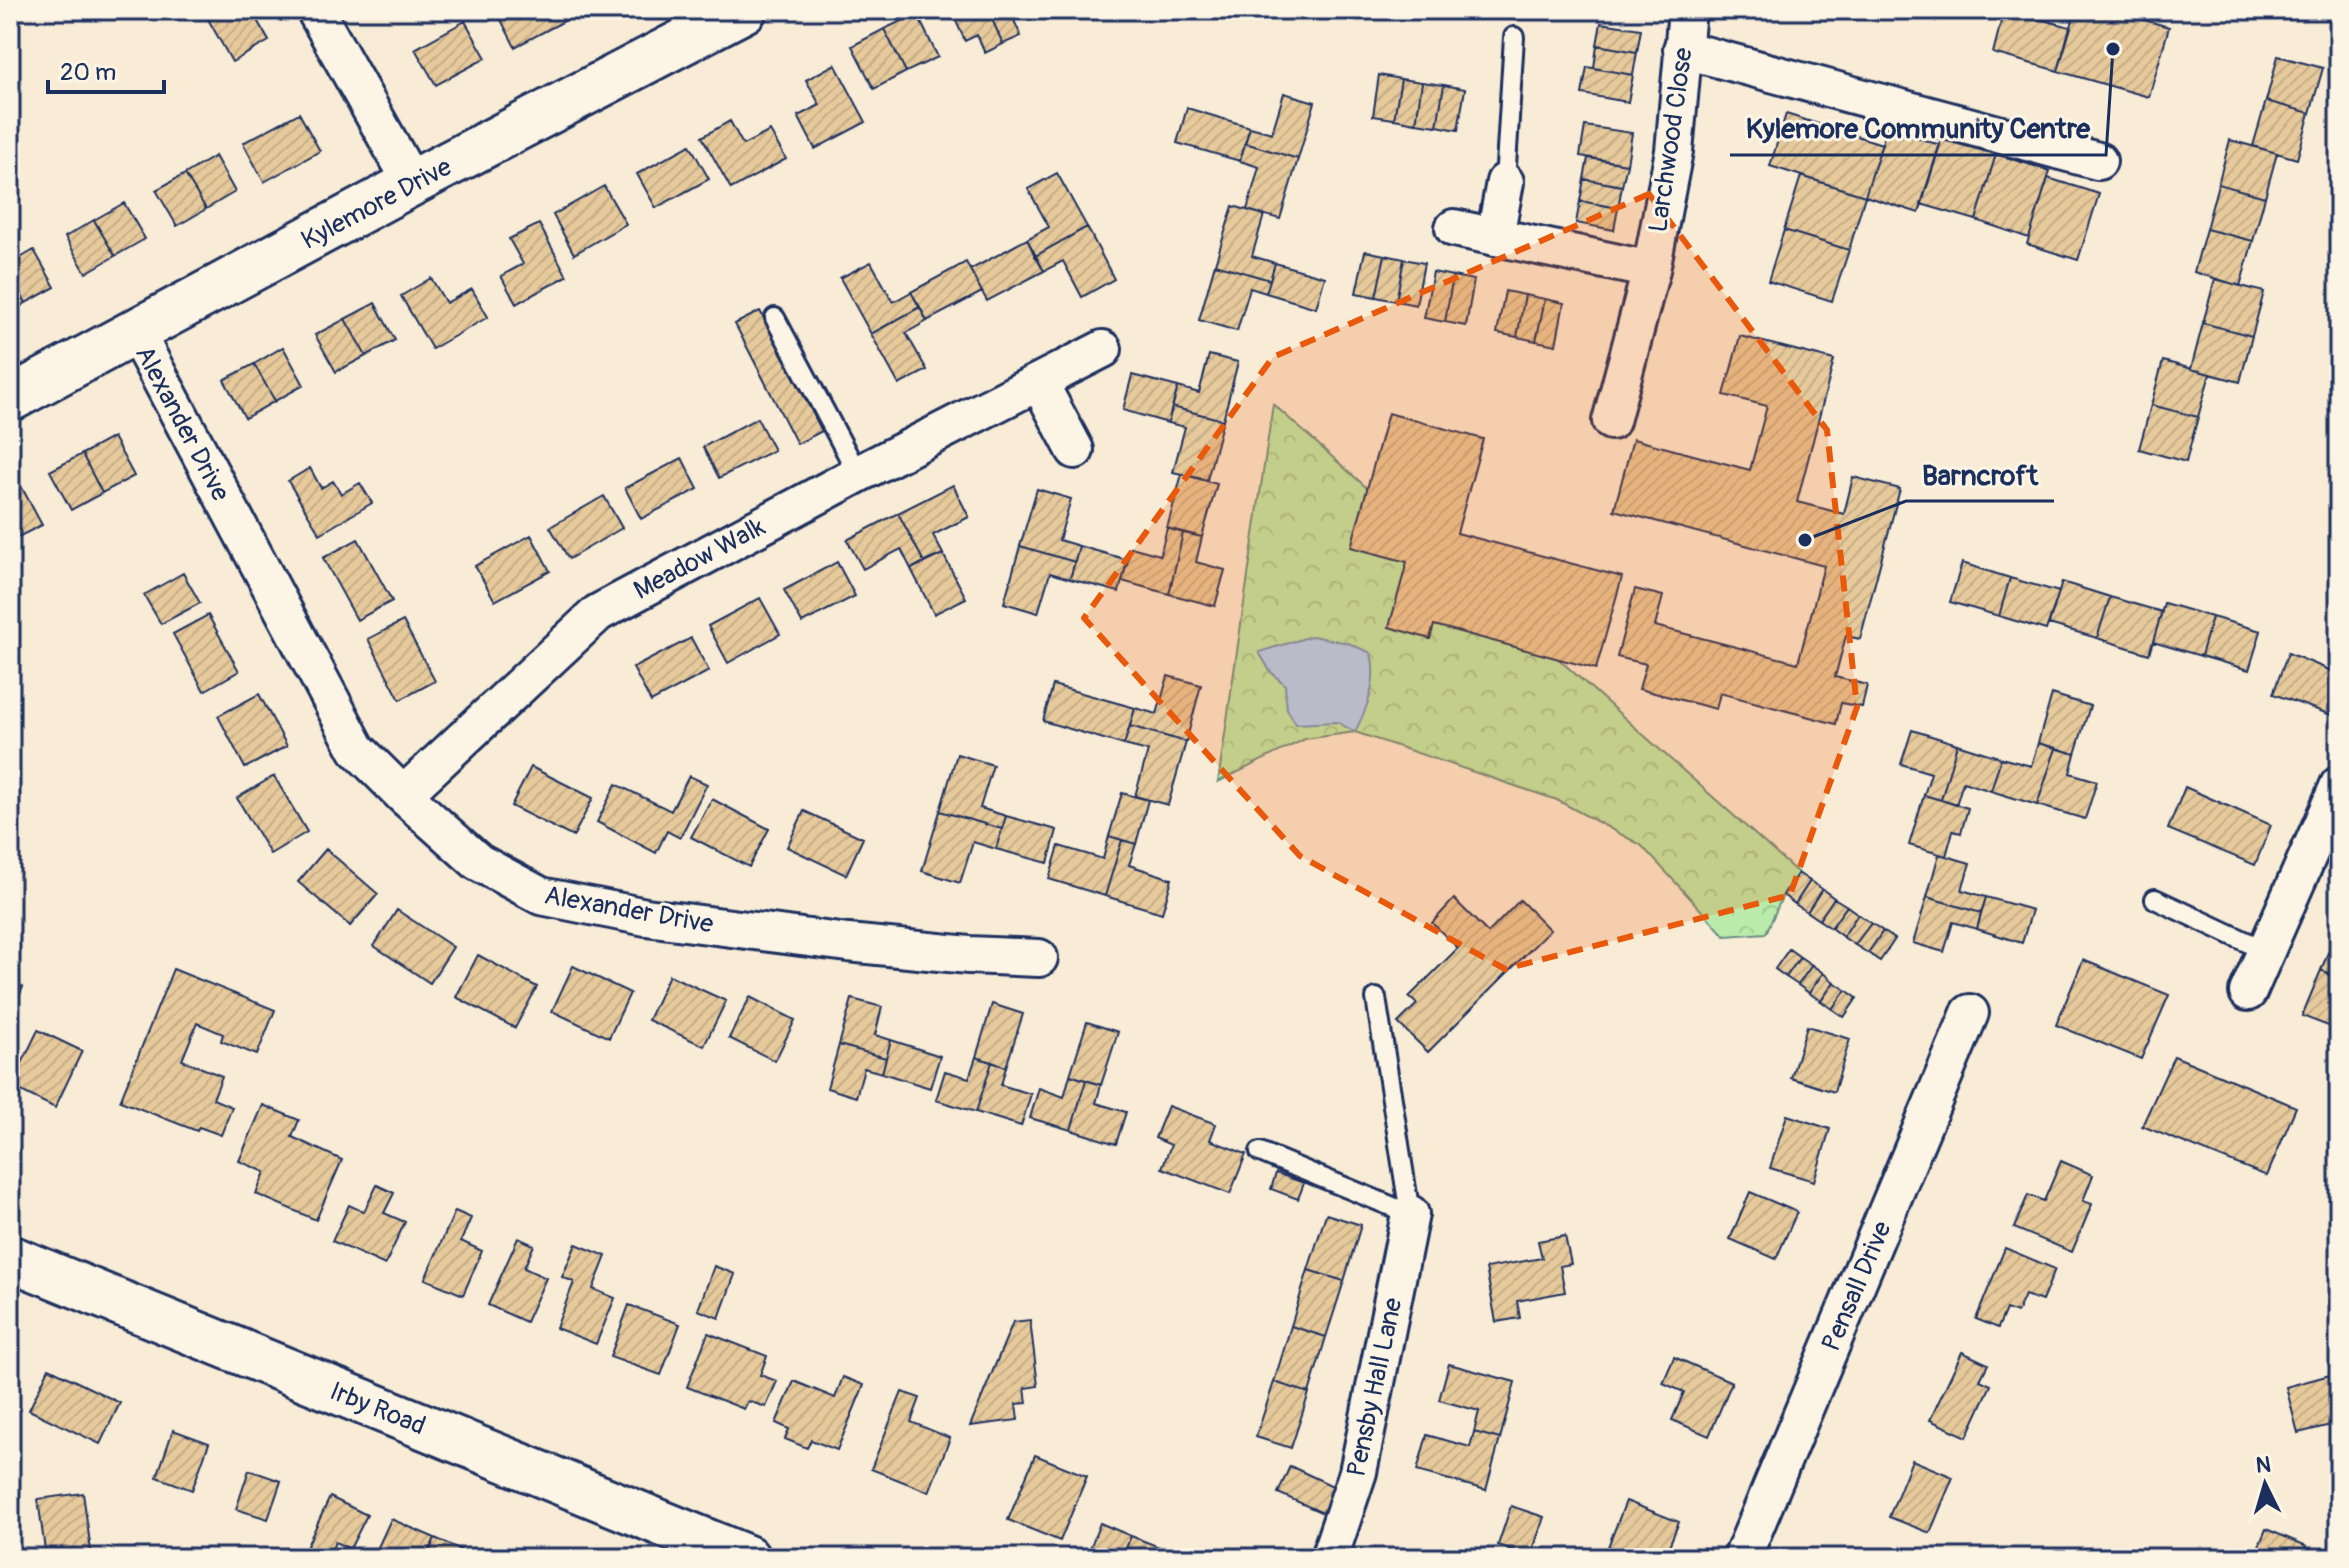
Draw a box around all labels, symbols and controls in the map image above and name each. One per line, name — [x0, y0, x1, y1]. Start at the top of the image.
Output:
scale bar — [48, 44, 164, 94]
street label: Larchwood Close — [1642, 46, 1700, 234]
text: 20 m — [60, 58, 116, 87]
callout: Kylemore Community Centre — [1730, 103, 2106, 155]
text: Kylemore Community Centre — [1746, 112, 2091, 147]
street label: Kylemore Drive — [296, 151, 457, 257]
street label: Alexander Drive — [128, 340, 237, 507]
callout: Barncroft — [1906, 449, 2054, 501]
text: Barncroft — [1922, 459, 2039, 494]
street label: Meadow Walk — [628, 511, 771, 607]
street label: Alexander Drive — [542, 879, 716, 941]
street label: Pensall Drive — [1815, 1216, 1899, 1356]
street label: Pensby Hall Lane — [1340, 1295, 1410, 1480]
street label: Irby Road — [325, 1375, 430, 1442]
north arrow — [2225, 1444, 2305, 1524]
text: N — [2255, 1450, 2272, 1480]

